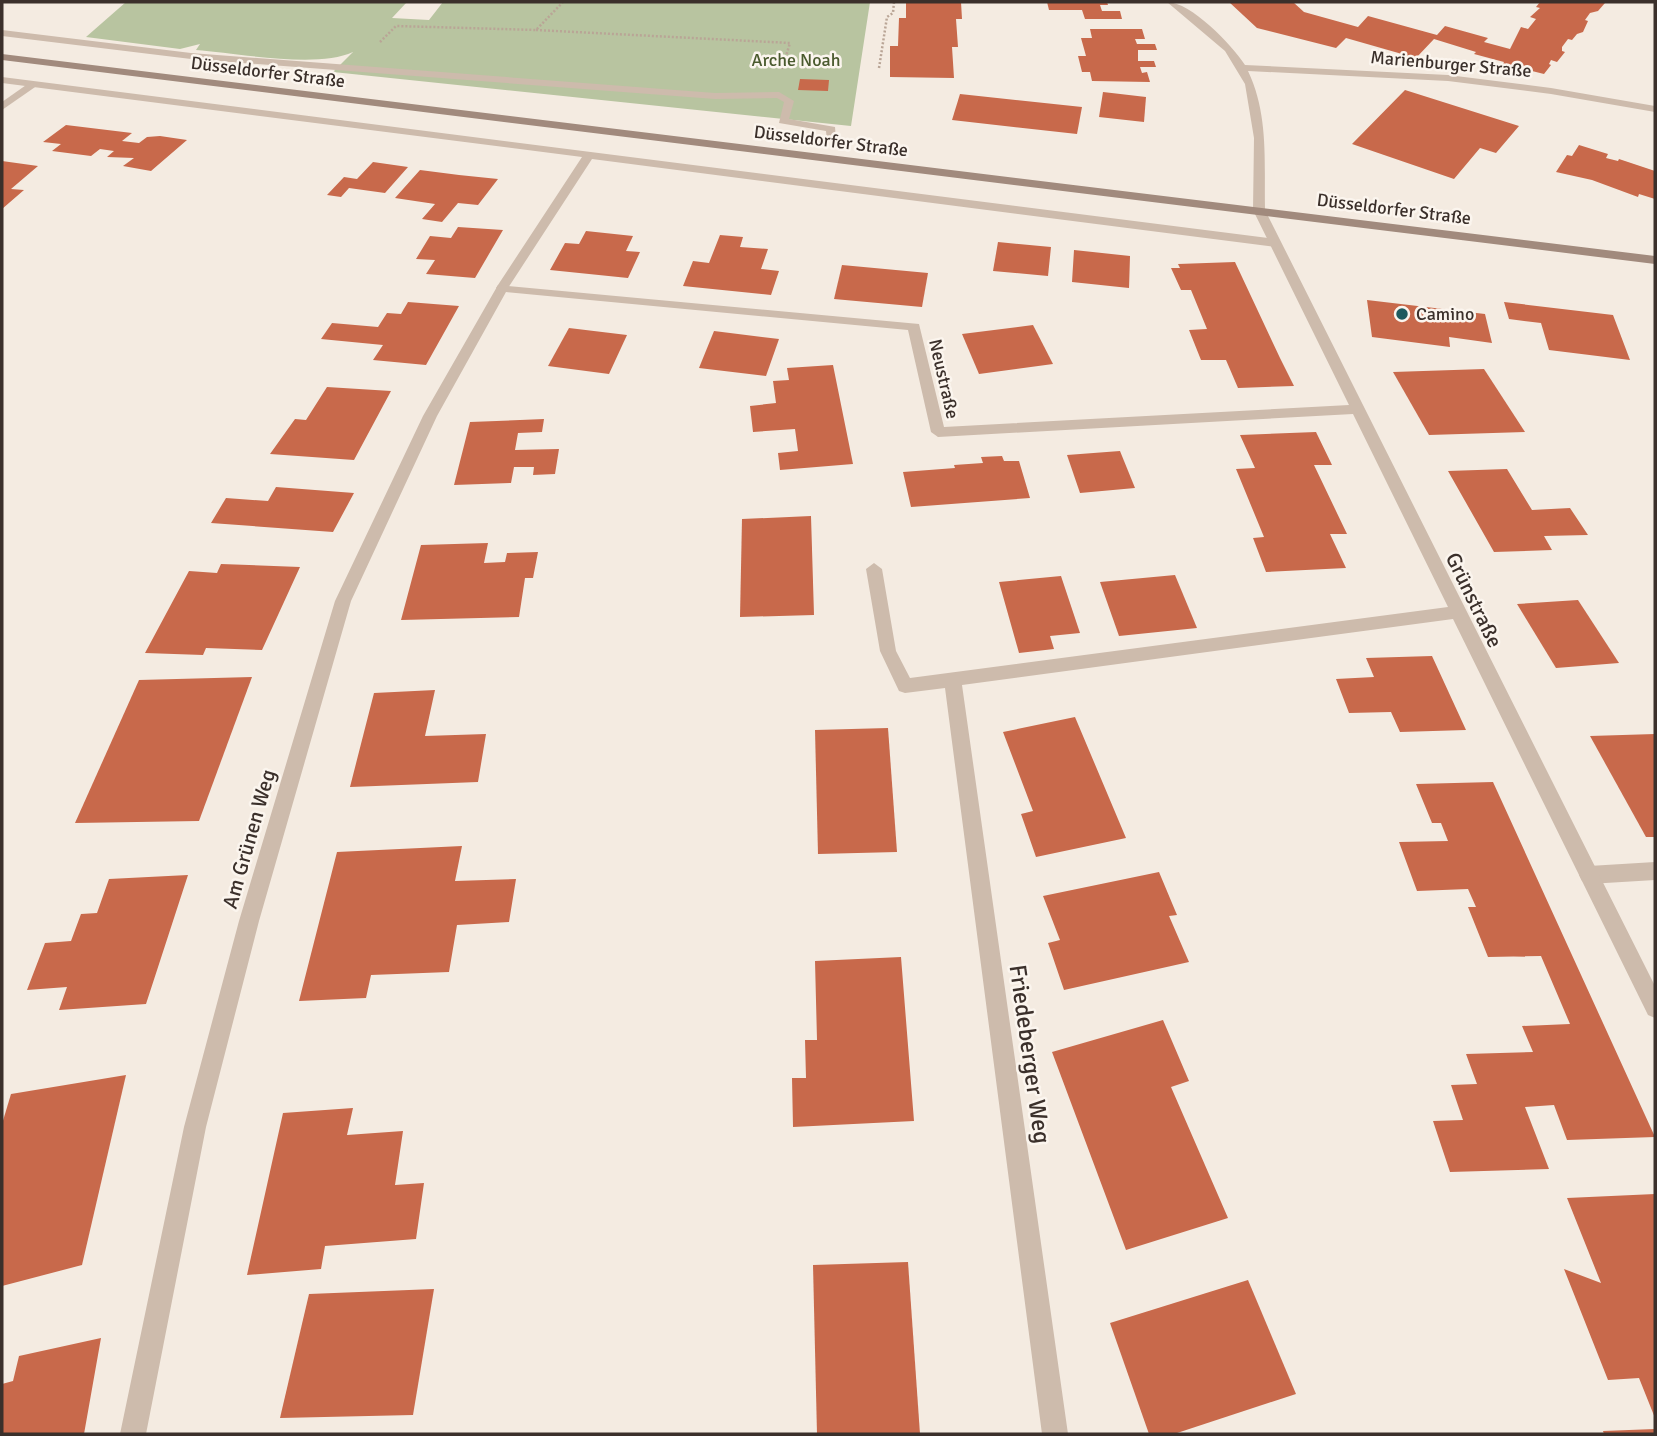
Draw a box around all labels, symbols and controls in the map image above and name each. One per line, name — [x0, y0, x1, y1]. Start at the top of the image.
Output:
street label: Marienburger Straße — [1370, 46, 1532, 82]
park label: Arche Noah — [751, 49, 841, 71]
street label: Düsseldorfer Straße — [190, 52, 346, 92]
street label: Düsseldorfer Straße — [753, 121, 909, 161]
street label: Düsseldorfer Straße — [1316, 189, 1472, 229]
place label: Camino — [1416, 303, 1474, 325]
marker: Camino — [1394, 306, 1410, 322]
street label: Neustraße — [924, 337, 964, 421]
street label: Grünstraße — [1440, 548, 1508, 652]
street label: Am Grünen Weg — [217, 766, 281, 912]
street label: Friedeberger Weg — [1003, 962, 1057, 1146]

